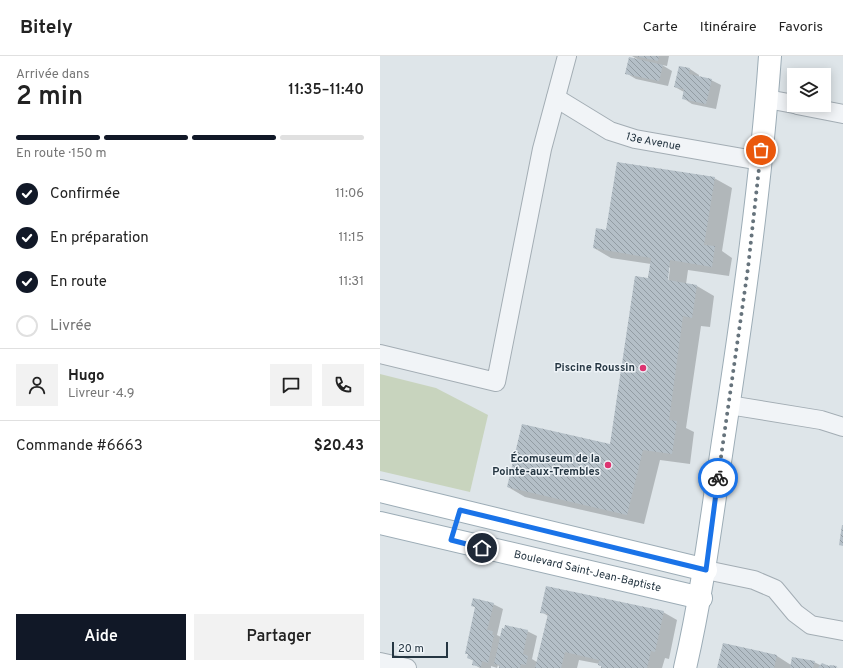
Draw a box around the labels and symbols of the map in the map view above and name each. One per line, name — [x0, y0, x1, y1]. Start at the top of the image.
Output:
street label: 13e Avenue — [624, 129, 682, 154]
pin — [744, 133, 778, 167]
place label: Piscine Roussin — [555, 361, 635, 375]
marker: Piscine Roussin — [638, 363, 648, 373]
place label: Écomuseum de la Pointe-aux-Trembles — [492, 451, 600, 479]
courier — [698, 458, 738, 498]
marker: Écomuseum de la Pointe-aux-Trembles — [603, 460, 613, 470]
pin — [465, 531, 499, 565]
street label: Boulevard Saint-Jean-Baptiste — [512, 547, 663, 595]
scale bar — [392, 640, 448, 659]

